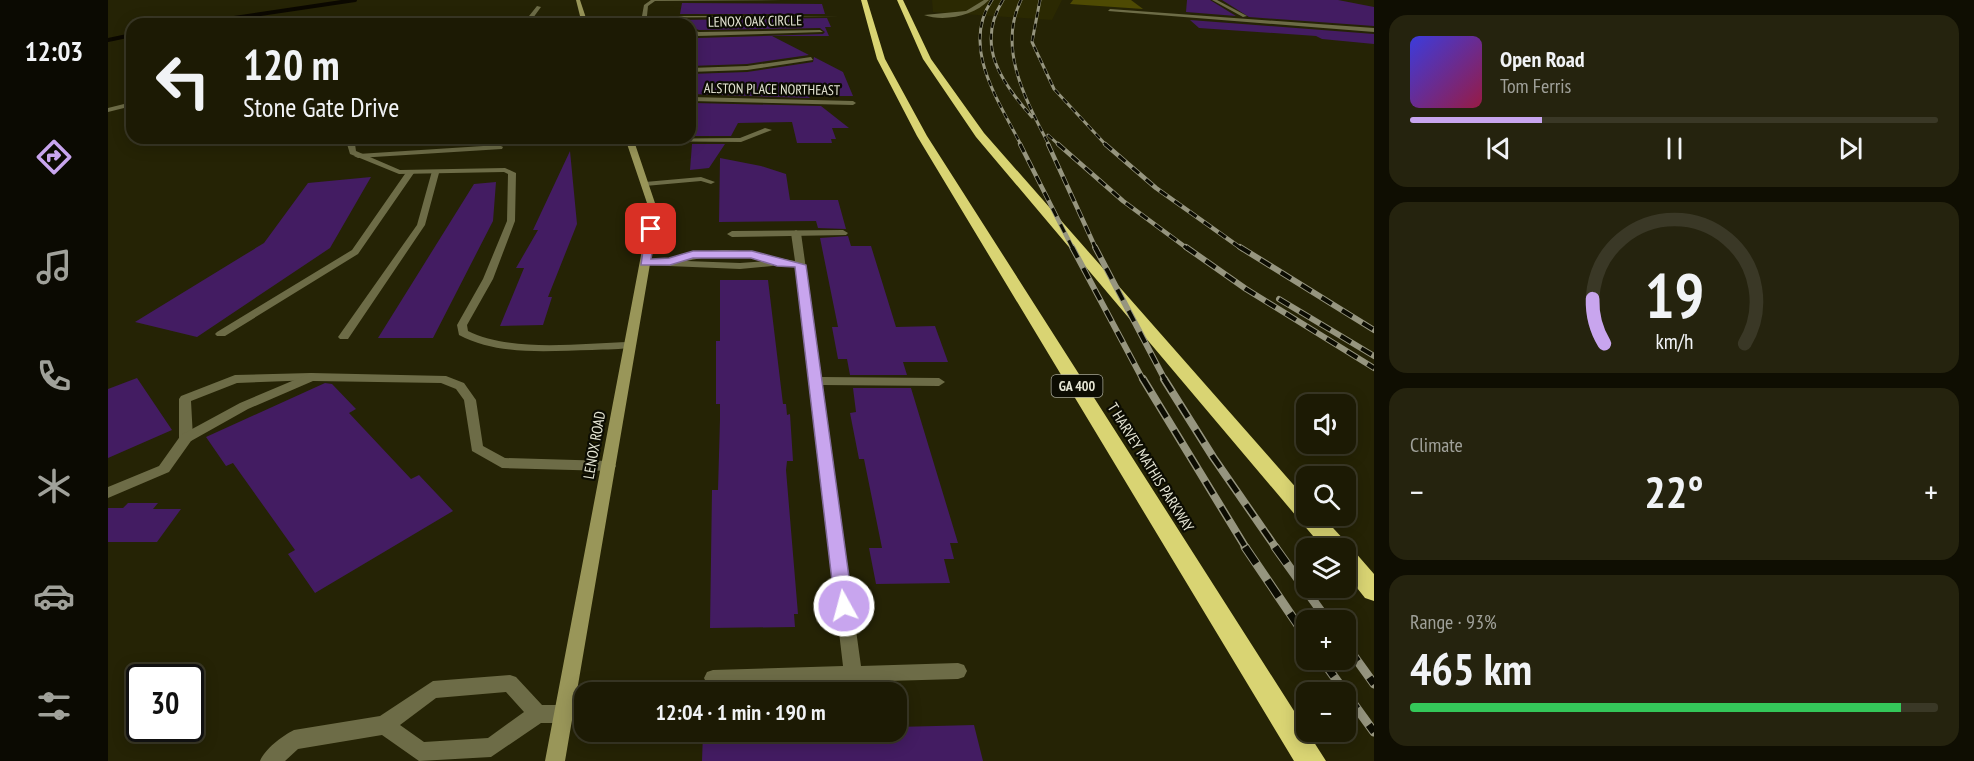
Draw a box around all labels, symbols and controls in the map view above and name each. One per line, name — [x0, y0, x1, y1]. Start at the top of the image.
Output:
street label: LENOX OAK CIRCLE — [708, 11, 802, 31]
text: 12:03 — [25, 34, 83, 68]
text: 120 m — [243, 37, 340, 92]
icon: left — [144, 42, 222, 120]
text: Open Road — [1500, 45, 1585, 73]
text: Tom Ferris — [1500, 73, 1571, 99]
street label: ALSTON PLACE NORTHEAST — [704, 79, 841, 99]
text: Stone Gate Drive — [243, 90, 399, 124]
icon: previous — [1482, 132, 1515, 165]
icon: pause — [1658, 132, 1691, 165]
icon: next — [1834, 132, 1867, 165]
icon: directions — [33, 136, 75, 178]
pin — [625, 203, 676, 254]
icon: arrive — [634, 212, 667, 245]
icon: music — [33, 246, 75, 288]
text: 19 — [1644, 254, 1704, 335]
text: km/h — [1655, 328, 1693, 356]
icon: phone — [33, 355, 75, 397]
road number: GA 400 — [1052, 375, 1102, 397]
map controls — [1296, 394, 1356, 742]
button: sound — [1296, 394, 1356, 454]
street label: T HARVEY MATHIS PARKWAY — [1104, 399, 1198, 535]
street label: LENOX ROAD — [579, 409, 609, 480]
text: Climate — [1410, 432, 1463, 458]
text: 22° — [1644, 462, 1704, 520]
icon: climate — [33, 465, 75, 507]
button: search — [1296, 466, 1356, 526]
text: − — [1410, 470, 1424, 513]
text: + — [1924, 470, 1938, 513]
button: layers — [1296, 538, 1356, 598]
position arrow — [812, 574, 876, 638]
icon: car — [33, 575, 75, 617]
text: Range · 93% — [1410, 609, 1497, 635]
button: + — [1296, 610, 1356, 670]
text: 465 km — [1410, 639, 1532, 697]
speed limit sign: 30 — [126, 664, 204, 742]
button: − — [1296, 682, 1356, 742]
icon: filters — [33, 685, 75, 727]
text: 12:04 · 1 min · 190 m — [655, 698, 826, 726]

